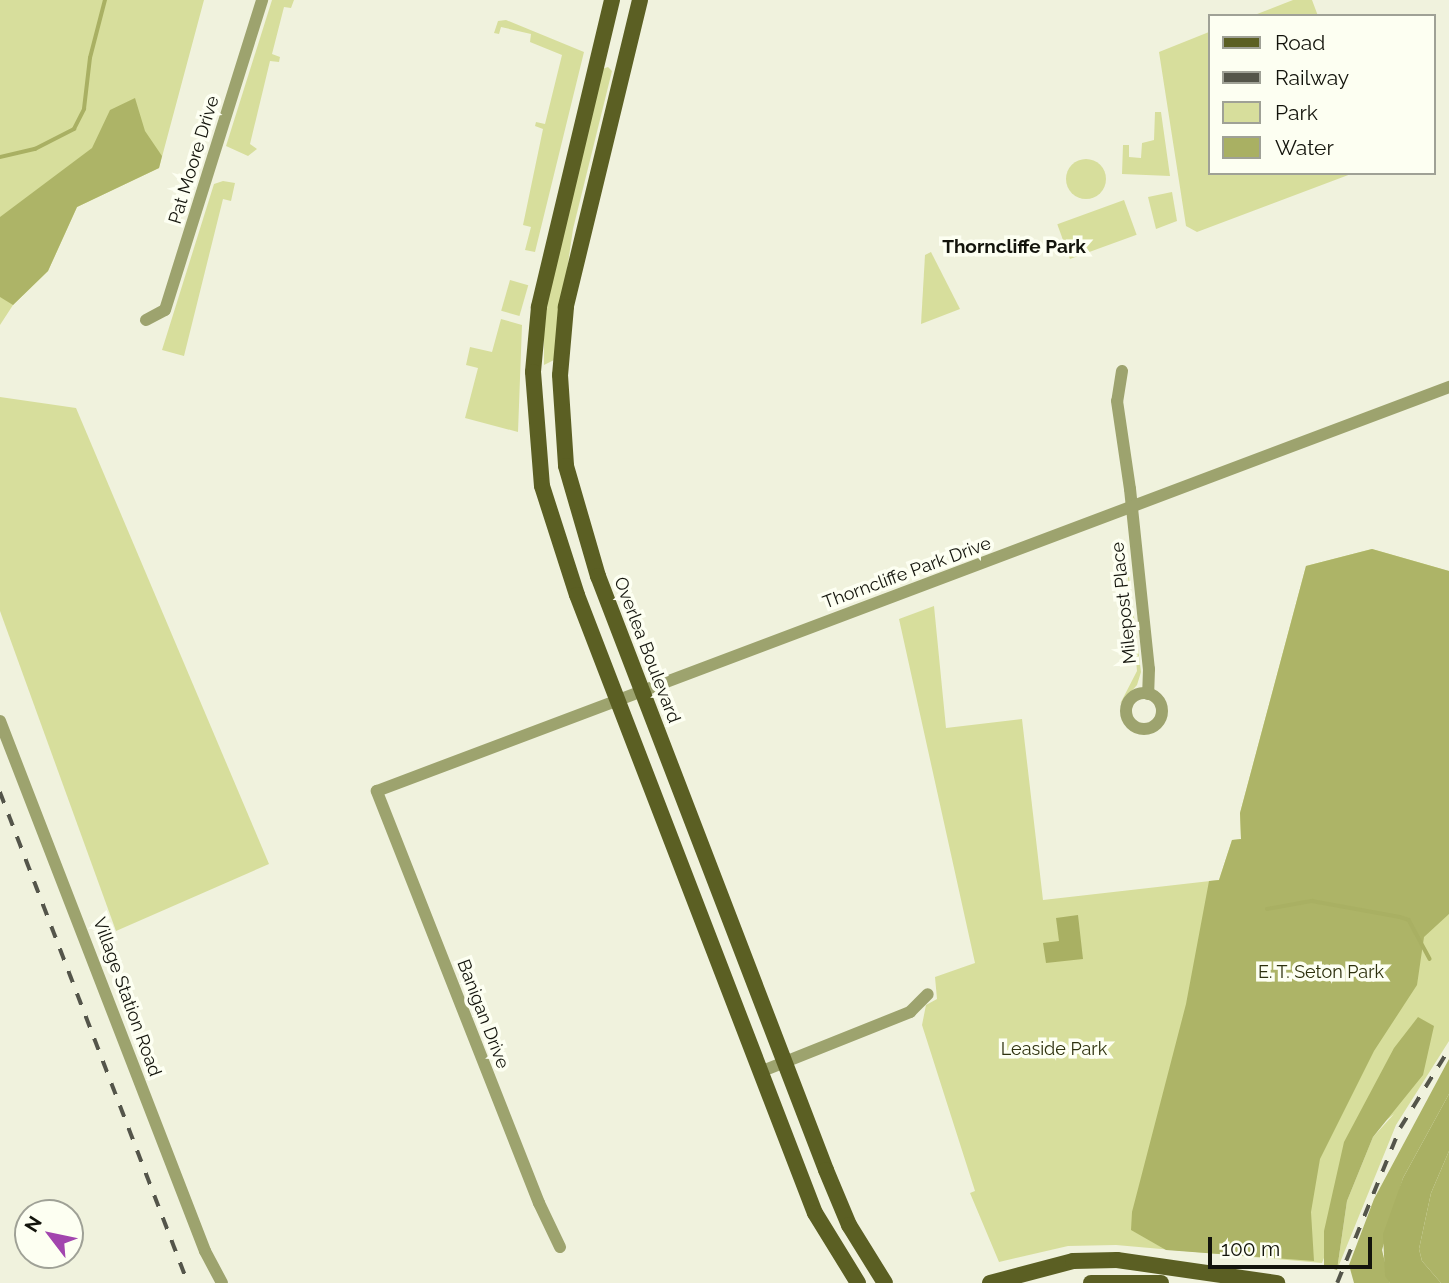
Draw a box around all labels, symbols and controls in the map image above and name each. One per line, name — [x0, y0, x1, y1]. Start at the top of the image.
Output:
legend — [1208, 14, 1435, 175]
text: Road — [1275, 30, 1325, 55]
text: Railway — [1275, 65, 1349, 90]
street label: Pat Moore Drive — [164, 93, 224, 227]
text: Park — [1275, 100, 1318, 125]
text: Water — [1275, 135, 1334, 160]
district label: Thorncliffe Park — [942, 236, 1086, 258]
street label: Thorncliffe Park Drive — [820, 533, 994, 613]
street label: Milepost Place — [1107, 541, 1141, 665]
street label: Overlea Boulevard — [609, 574, 685, 726]
street label: Village Station Road — [88, 915, 166, 1079]
street label: Banigan Drive — [452, 956, 514, 1072]
park label: E. T. Seton Park — [1258, 961, 1384, 983]
park label: Leaside Park — [1001, 1038, 1107, 1060]
north arrow — [14, 1199, 84, 1269]
text: N — [20, 1212, 46, 1236]
scale bar — [1211, 1224, 1376, 1268]
text: 100 m — [1221, 1236, 1280, 1261]

